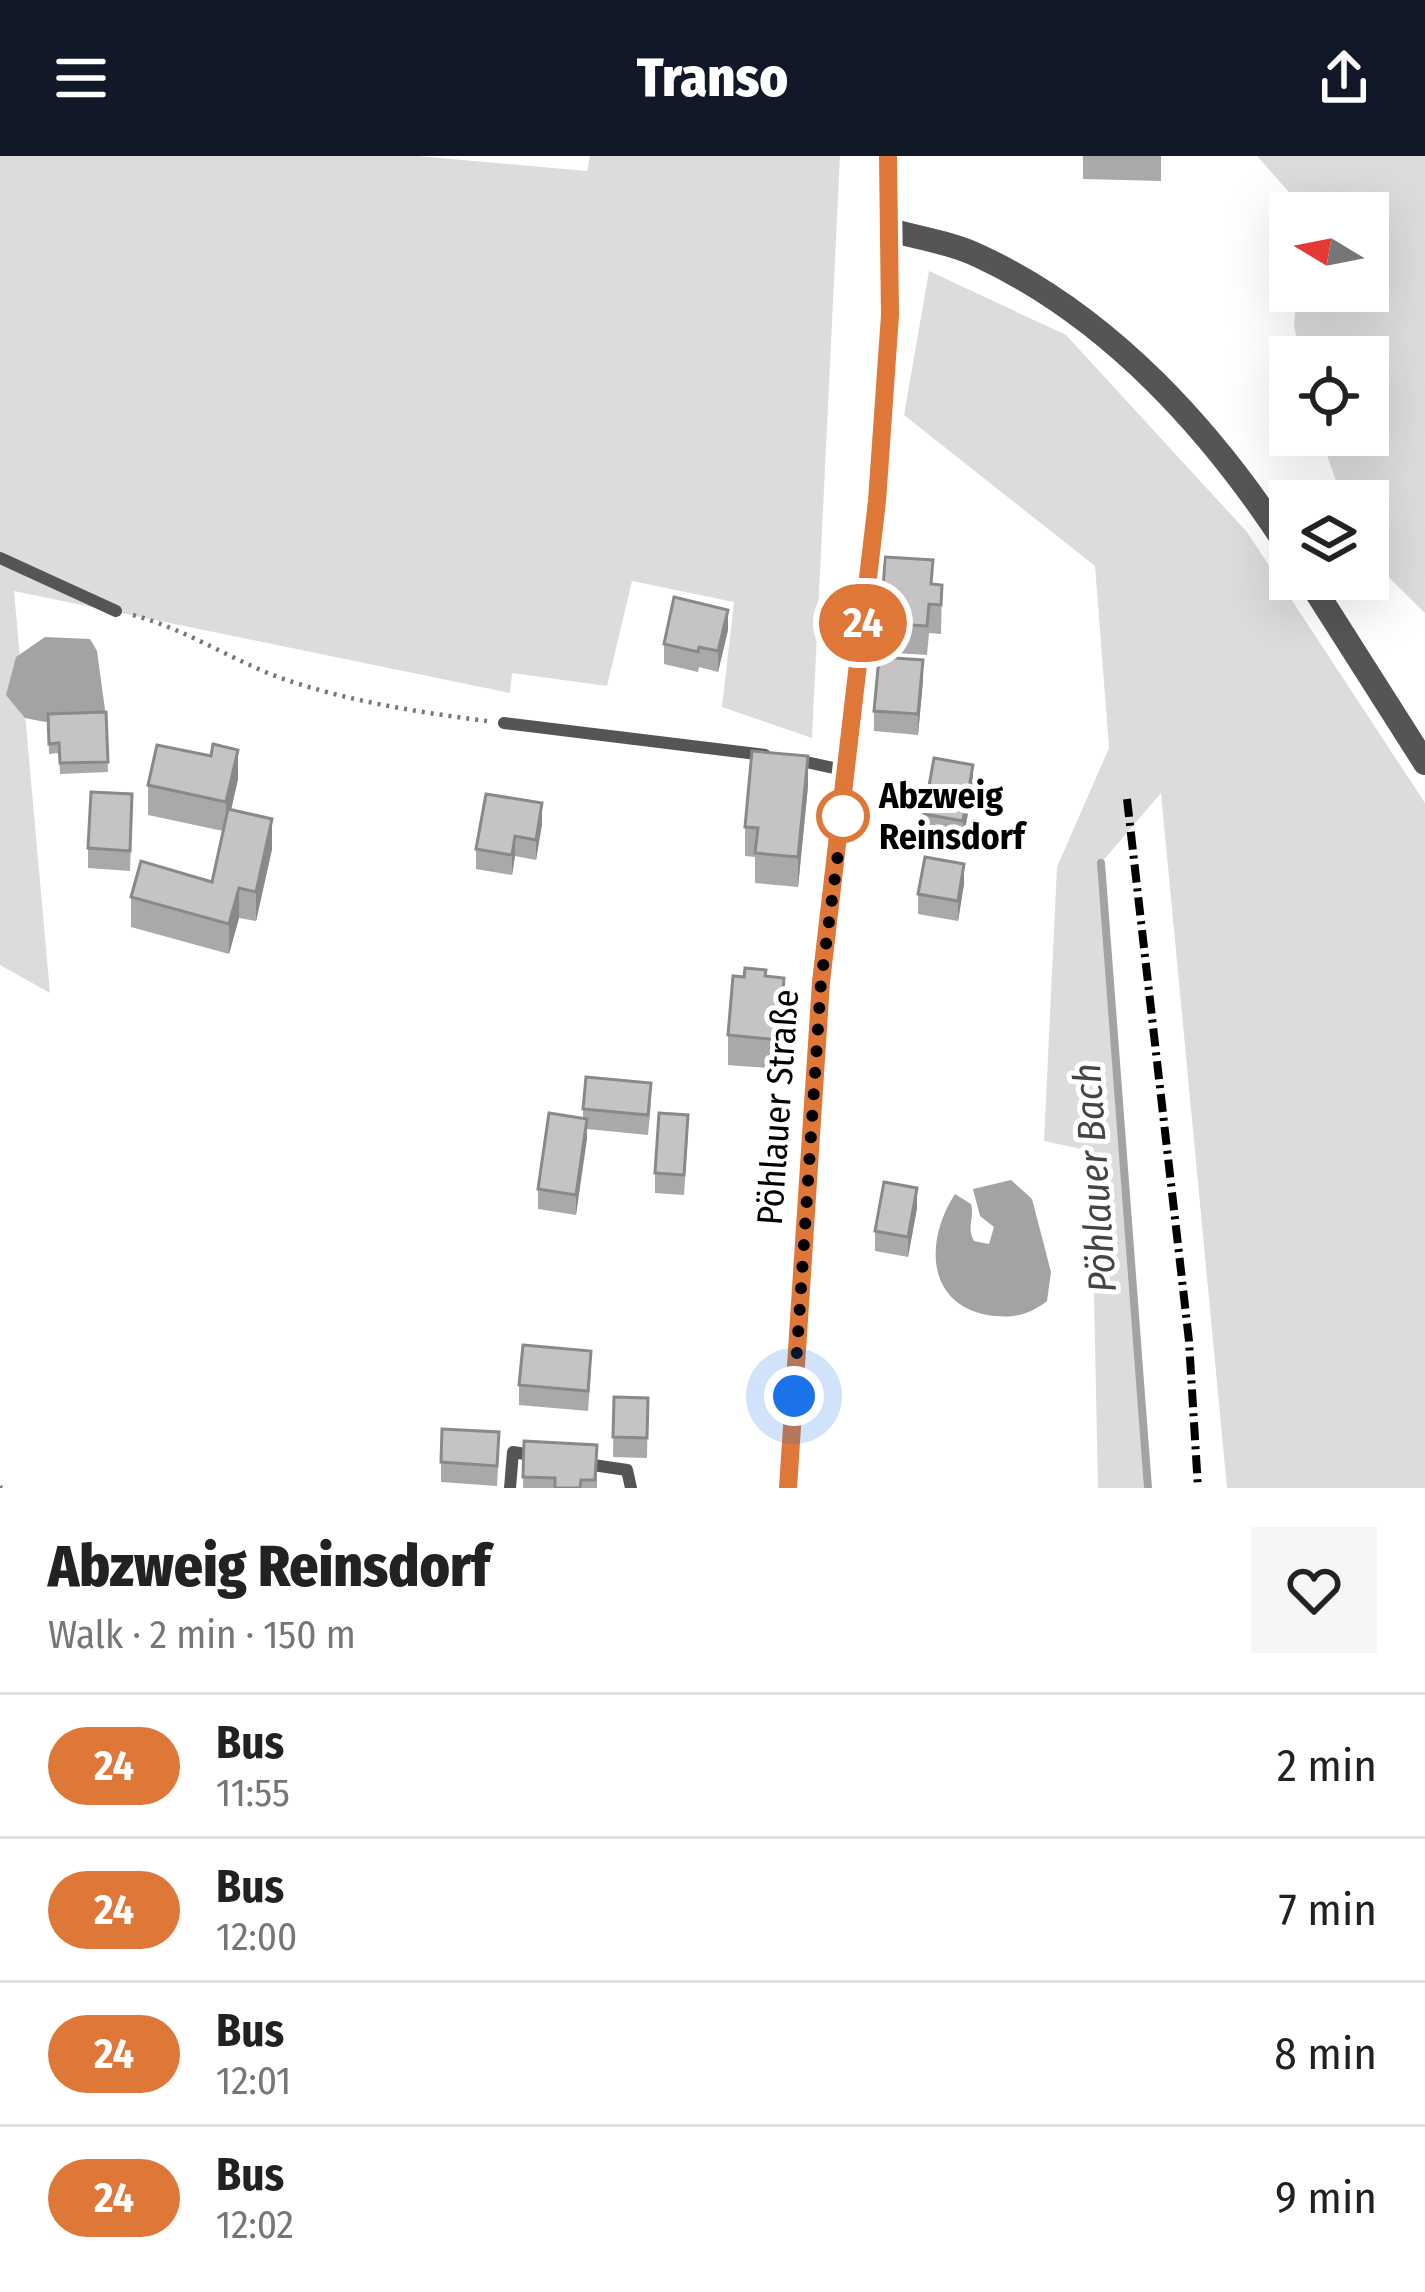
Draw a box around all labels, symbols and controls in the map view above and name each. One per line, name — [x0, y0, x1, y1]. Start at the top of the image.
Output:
icon: menu — [48, 45, 114, 111]
icon: share — [1311, 45, 1377, 111]
text: Transo — [637, 46, 788, 110]
north arrow — [1269, 192, 1389, 312]
map controls — [1269, 192, 1389, 600]
button: locate — [1269, 336, 1389, 456]
button: layers — [1269, 480, 1389, 600]
line badge: 24 — [809, 584, 917, 662]
text: 24 — [843, 598, 883, 648]
place label: Abzweig Reinsdorf — [878, 774, 1028, 859]
marker: Abzweig Reinsdorf — [818, 791, 868, 841]
street label: Pöhlauer Straße — [748, 988, 808, 1226]
water label: Pöhlauer Bach — [1064, 1062, 1126, 1294]
your location — [764, 1366, 824, 1426]
button: heart — [1251, 1527, 1377, 1653]
text: Abzweig Reinsdorf — [48, 1533, 490, 1601]
text: Walk · 2 min · 150 m — [48, 1612, 356, 1658]
text: Bus — [216, 1716, 284, 1770]
text: 2 min — [1277, 1739, 1377, 1793]
text: 24 — [94, 1741, 134, 1791]
text: 11:55 — [216, 1770, 290, 1816]
text: Bus — [216, 1860, 284, 1914]
text: 7 min — [1279, 1883, 1377, 1937]
text: 24 — [94, 1885, 134, 1935]
text: 12:00 — [216, 1914, 297, 1960]
text: Bus — [216, 2004, 284, 2058]
text: 8 min — [1274, 2027, 1377, 2081]
text: 24 — [94, 2029, 134, 2079]
text: 12:01 — [216, 2058, 291, 2104]
text: Bus — [216, 2148, 284, 2202]
text: 9 min — [1275, 2171, 1377, 2225]
text: 24 — [94, 2173, 134, 2223]
text: 12:02 — [216, 2202, 294, 2248]

